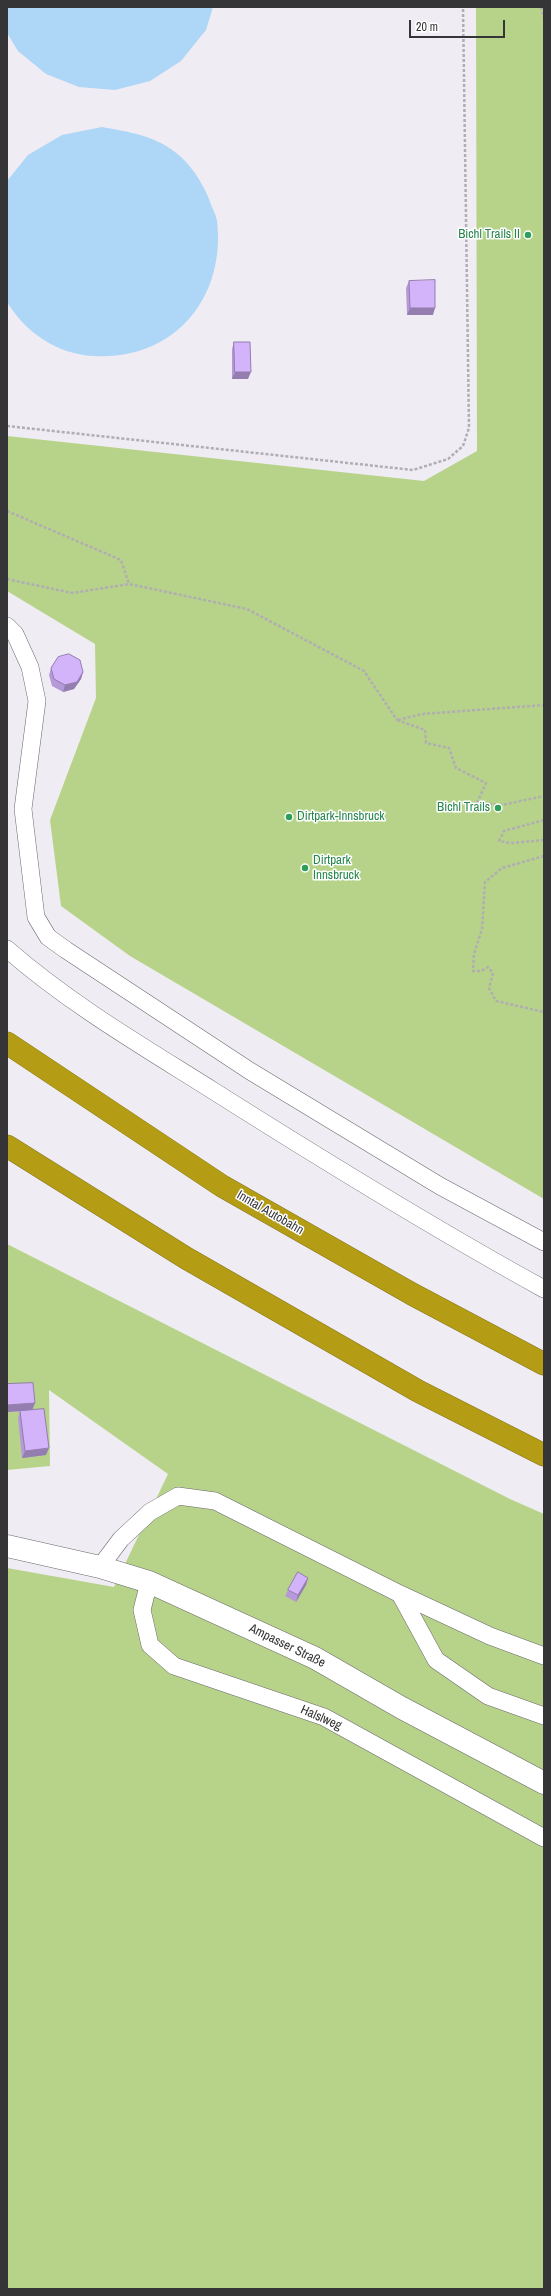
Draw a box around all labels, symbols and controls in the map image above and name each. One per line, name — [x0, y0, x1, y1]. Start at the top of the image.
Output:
scale bar — [411, 12, 507, 38]
text: 20 m — [416, 19, 438, 35]
place label: Bichl Trails II — [458, 227, 520, 243]
marker: Bichl Trails II — [523, 230, 533, 240]
place label: Bichl Trails — [437, 800, 490, 816]
marker: Bichl Trails — [493, 803, 503, 813]
place label: Dirtpark-Innsbruck — [297, 809, 385, 825]
marker: Dirtpark-Innsbruck — [284, 812, 294, 822]
place label: Dirtpark Innsbruck — [313, 853, 359, 884]
marker: Dirtpark Innsbruck — [300, 863, 310, 873]
street label: Inntal Autobahn — [234, 1188, 306, 1238]
street label: Ampasser Straße — [246, 1621, 328, 1671]
street label: Halslweg — [298, 1702, 344, 1734]

